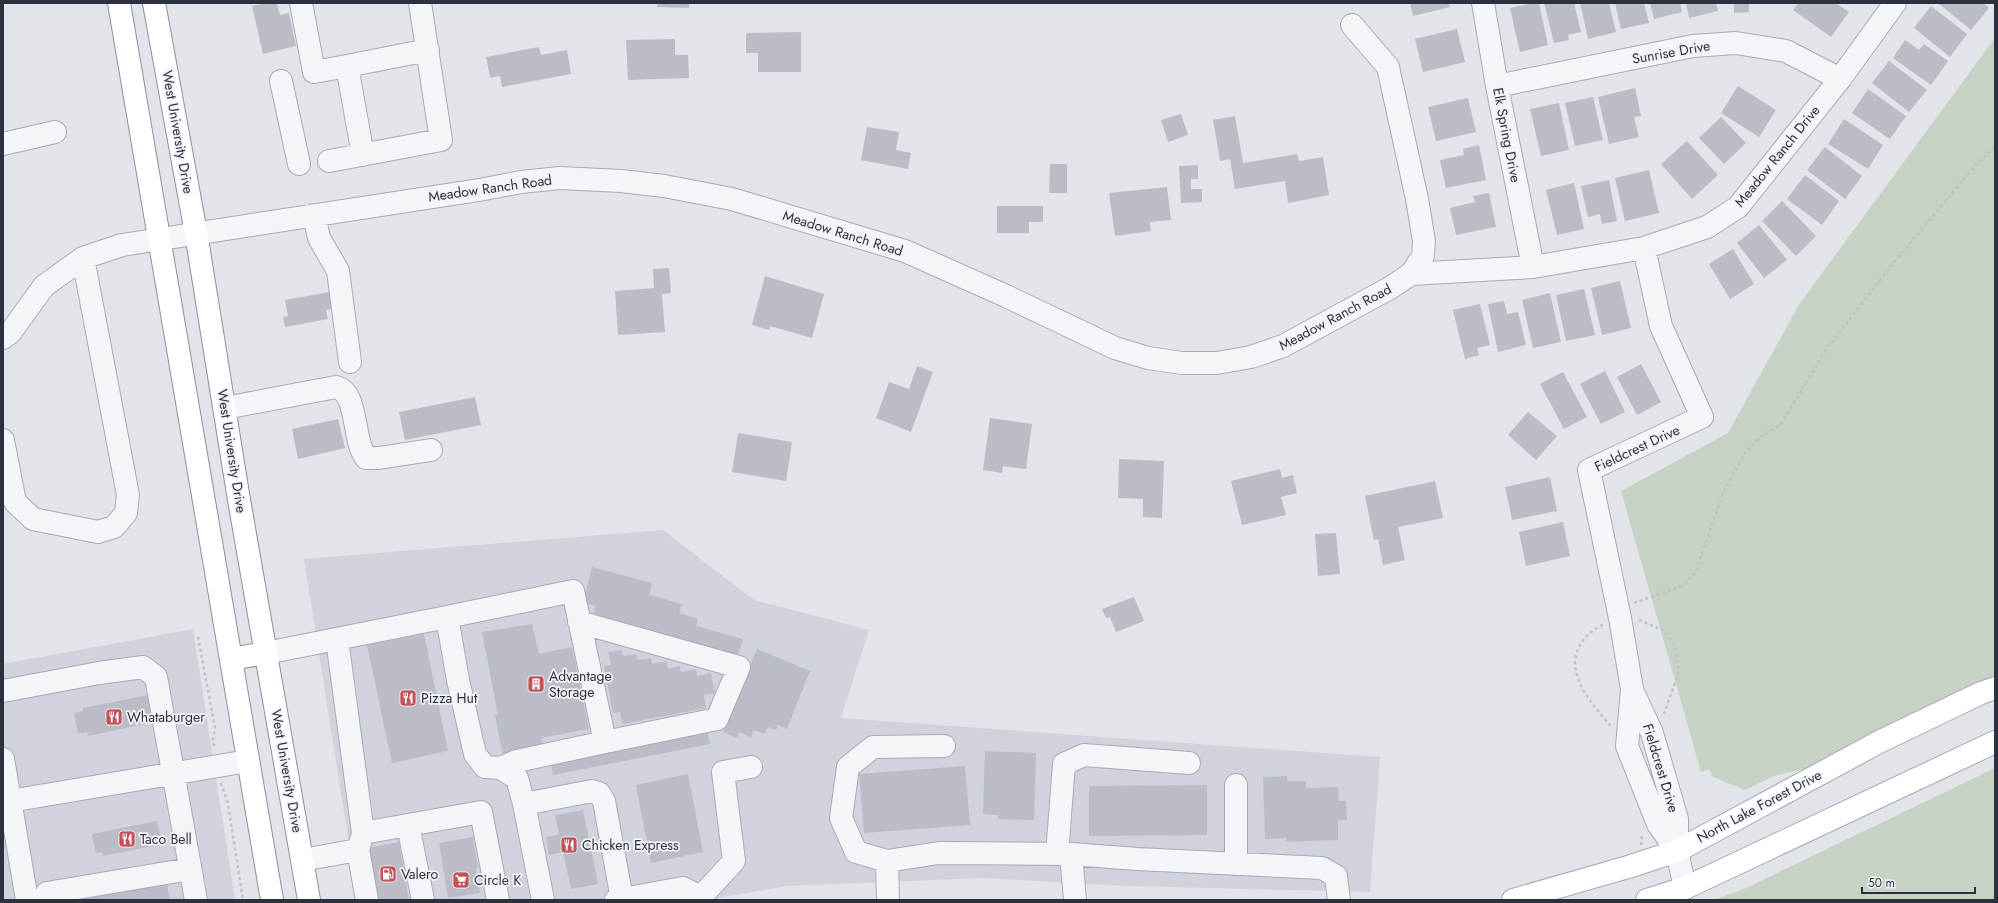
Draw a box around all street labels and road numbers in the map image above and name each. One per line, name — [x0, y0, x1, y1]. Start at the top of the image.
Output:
street label: Sunrise Drive — [1630, 35, 1712, 69]
street label: West University Drive — [157, 69, 199, 195]
street label: Elk Spring Drive — [1488, 86, 1526, 184]
street label: Meadow Ranch Drive — [1730, 101, 1824, 211]
street label: Meadow Ranch Road — [427, 169, 553, 207]
street label: Meadow Ranch Road — [780, 205, 906, 261]
street label: Meadow Ranch Road — [1275, 279, 1395, 355]
street label: West University Drive — [212, 388, 252, 514]
street label: Fieldcrest Drive — [1591, 420, 1683, 476]
street label: West University Drive — [266, 708, 308, 834]
street label: Fieldcrest Drive — [1638, 721, 1684, 815]
street label: North Lake Forest Drive — [1693, 765, 1825, 847]

